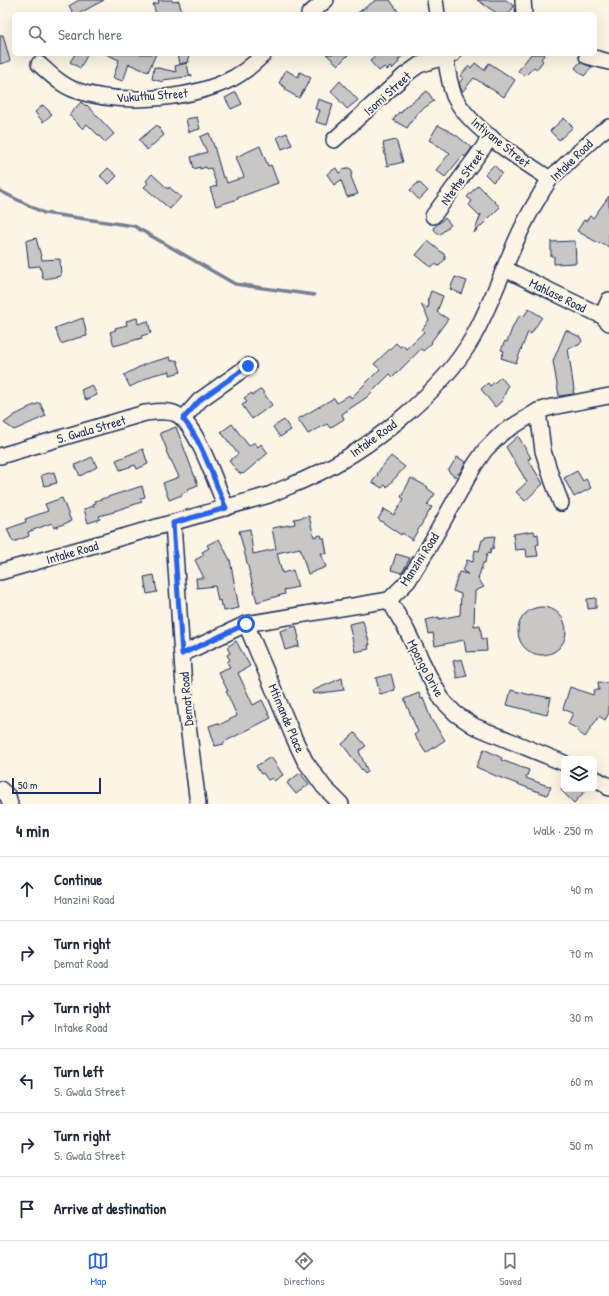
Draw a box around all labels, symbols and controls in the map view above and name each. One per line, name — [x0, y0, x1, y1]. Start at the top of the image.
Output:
search box — [12, 12, 597, 56]
icon: search — [26, 23, 48, 45]
text: Search here — [58, 24, 122, 45]
street label: Isomi Street — [359, 66, 415, 119]
street label: Vukuthu Street — [116, 83, 189, 106]
street label: Intiyane Street — [468, 113, 535, 172]
street label: Intake Road — [546, 135, 596, 185]
street label: Ntethe Street — [436, 145, 489, 209]
street label: Mahlase Road — [526, 273, 590, 317]
route end — [239, 357, 257, 375]
street label: S. Gwala Street — [54, 410, 128, 447]
street label: Intake Road — [346, 415, 400, 461]
street label: Manzini Road — [395, 529, 443, 589]
street label: Intake Road — [44, 536, 100, 568]
route start — [237, 615, 255, 633]
street label: Mpongo Drive — [403, 636, 449, 700]
street label: Demat Road — [175, 671, 197, 727]
street label: Mtimande Place — [264, 681, 310, 755]
map controls — [561, 756, 597, 792]
button: layers — [561, 756, 597, 792]
scale bar — [12, 776, 101, 795]
text: 50 m — [18, 778, 38, 792]
text: 4 min — [16, 819, 49, 842]
text: Walk · 250 m — [533, 821, 593, 839]
text: Continue — [54, 869, 102, 890]
icon: ahead — [16, 878, 38, 900]
text: 40 m — [570, 880, 593, 898]
text: Manzini Road — [54, 890, 114, 908]
text: Turn right — [54, 933, 110, 954]
icon: right — [16, 942, 38, 964]
text: 70 m — [569, 944, 593, 962]
text: Demat Road — [54, 954, 108, 972]
text: Turn right — [54, 997, 110, 1018]
icon: right — [16, 1006, 38, 1028]
text: 30 m — [570, 1008, 593, 1026]
text: Intake Road — [54, 1018, 107, 1036]
text: Turn left — [54, 1061, 104, 1082]
icon: left — [16, 1070, 38, 1092]
text: 60 m — [570, 1072, 593, 1090]
text: S. Gwala Street — [54, 1082, 125, 1100]
text: Turn right — [54, 1125, 110, 1146]
icon: right — [16, 1134, 38, 1156]
text: 50 m — [570, 1136, 593, 1154]
text: S. Gwala Street — [54, 1146, 125, 1164]
icon: arrive — [16, 1198, 38, 1220]
text: Arrive at destination — [54, 1198, 166, 1219]
tab: Map — [87, 1250, 109, 1288]
tab: Directions — [284, 1250, 325, 1288]
tab: Saved — [499, 1250, 522, 1288]

